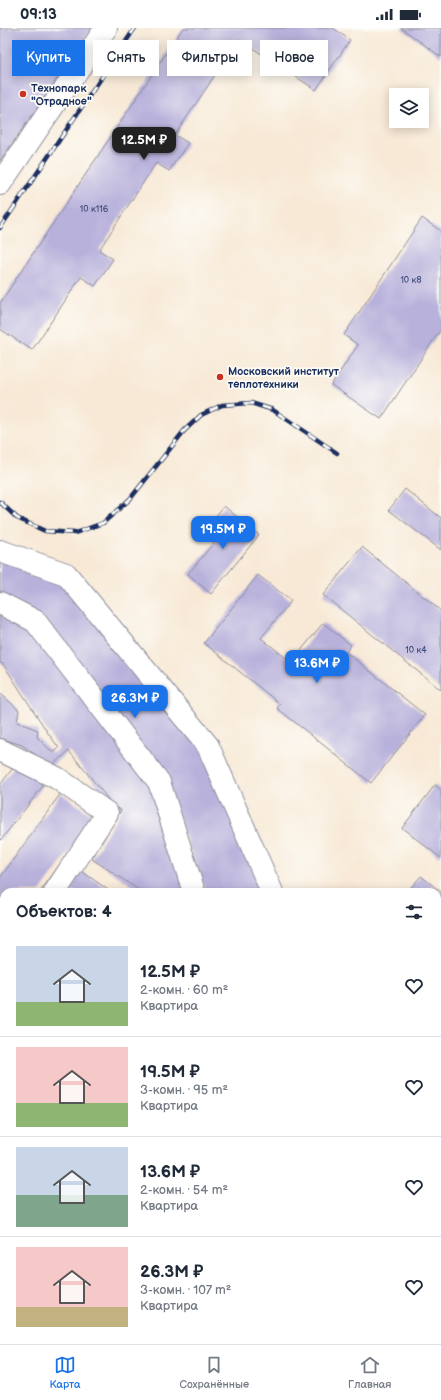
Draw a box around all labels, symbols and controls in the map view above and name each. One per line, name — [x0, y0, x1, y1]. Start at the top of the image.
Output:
text: 09:13 — [20, 5, 57, 24]
chip: Купить — [12, 40, 85, 76]
chip: Снять — [93, 40, 159, 76]
chip: Фильтры — [167, 40, 252, 76]
chip: Новое — [260, 40, 328, 76]
place label: Технопарк "Отрадное" — [31, 82, 92, 108]
map controls — [389, 88, 429, 128]
button: layers — [389, 88, 429, 128]
marker: Технопарк "Отрадное" — [18, 89, 28, 99]
pin: 12.5M ₽ — [107, 127, 181, 161]
text: 12.5M ₽ — [121, 132, 167, 148]
house number: 10 к116 — [80, 204, 109, 215]
house number: 10 к8 — [400, 275, 422, 286]
place label: Московский институт теплотехники — [228, 365, 340, 391]
marker: Московский институт теплотехники — [215, 372, 225, 382]
pin: 19.5M ₽ — [186, 516, 260, 550]
text: 19.5M ₽ — [200, 521, 246, 537]
house number: 10 к4 — [405, 645, 427, 656]
pin: 13.6M ₽ — [280, 650, 354, 684]
text: 13.6M ₽ — [294, 655, 340, 671]
pin: 26.3M ₽ — [98, 685, 172, 719]
text: 26.3M ₽ — [111, 690, 159, 706]
icon: filters — [403, 901, 425, 923]
text: Объектов: 4 — [16, 902, 112, 922]
icon: home — [48, 962, 96, 1010]
text: 12.5M ₽ — [140, 962, 200, 982]
icon: heart — [403, 975, 425, 997]
text: 2-комн. · 60 m² — [140, 982, 228, 998]
text: Квартира — [140, 998, 198, 1014]
text: 19.5M ₽ — [140, 1062, 200, 1082]
icon: home — [48, 1063, 96, 1111]
icon: heart — [403, 1076, 425, 1098]
text: 3-комн. · 95 m² — [140, 1082, 228, 1098]
text: Квартира — [140, 1098, 198, 1114]
text: 13.6M ₽ — [140, 1162, 200, 1182]
icon: home — [48, 1163, 96, 1211]
icon: heart — [403, 1176, 425, 1198]
text: 2-комн. · 54 m² — [140, 1182, 228, 1198]
text: Квартира — [140, 1198, 198, 1214]
text: 26.3M ₽ — [140, 1262, 203, 1282]
icon: home — [48, 1263, 96, 1311]
icon: heart — [403, 1276, 425, 1298]
text: 3-комн. · 107 m² — [140, 1282, 231, 1298]
text: Квартира — [140, 1298, 198, 1314]
tab: Карта — [50, 1354, 81, 1391]
tab: Сохранённые — [180, 1354, 249, 1391]
tab: Главная — [348, 1354, 391, 1391]

